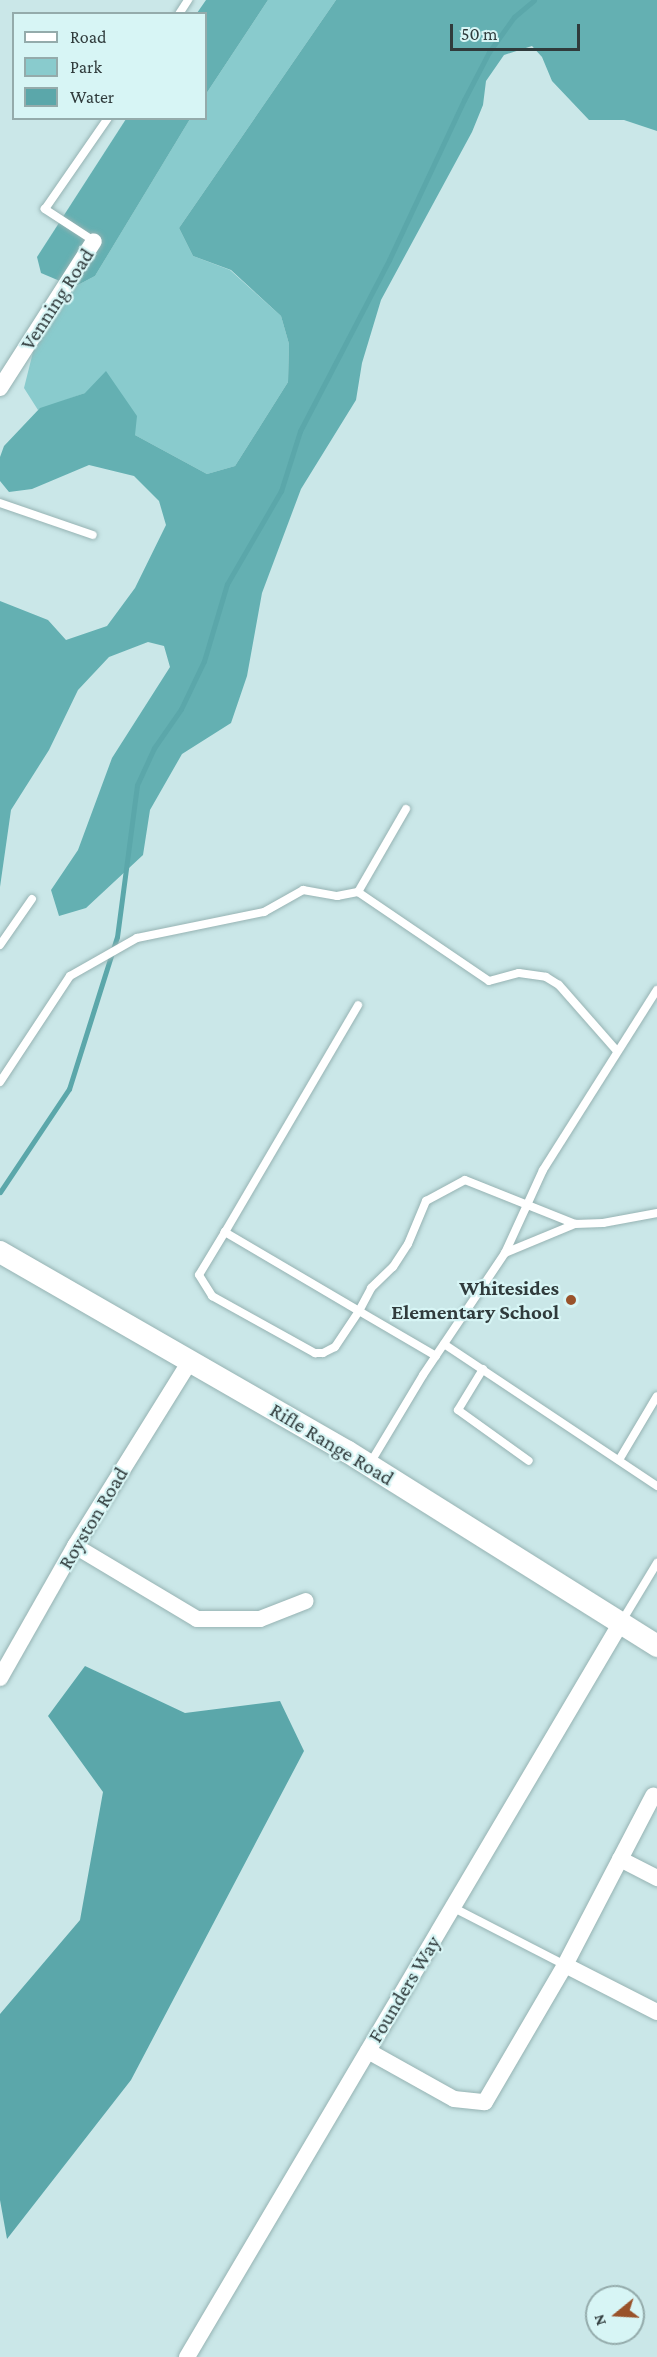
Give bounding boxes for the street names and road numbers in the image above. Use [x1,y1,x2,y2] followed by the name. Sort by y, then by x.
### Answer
[15,243,99,355] street label: Venning Road
[266,1397,398,1491] street label: Rifle Range Road
[53,1462,133,1574] street label: Royston Road
[362,1931,446,2047] street label: Founders Way

